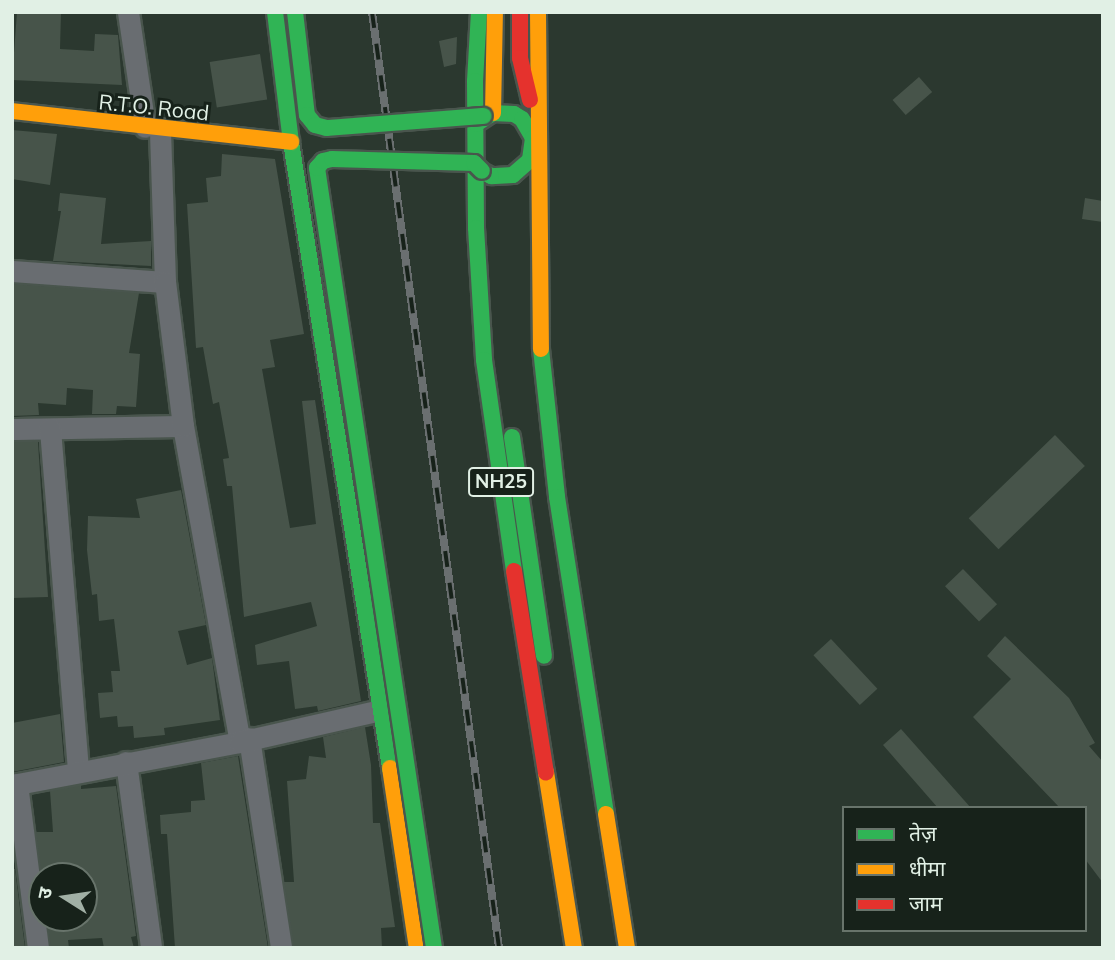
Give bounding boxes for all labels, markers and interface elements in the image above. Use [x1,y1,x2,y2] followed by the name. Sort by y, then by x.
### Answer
[98,89,210,125] street label: R.T.O. Road
[468,467,534,498] road number: NH25
[842,806,1087,932] legend
[909,820,937,846] text: तेज़
[909,855,945,881] text: धीमा
[28,862,98,932] north arrow
[32,885,57,901] text: उ
[909,890,943,916] text: जाम

